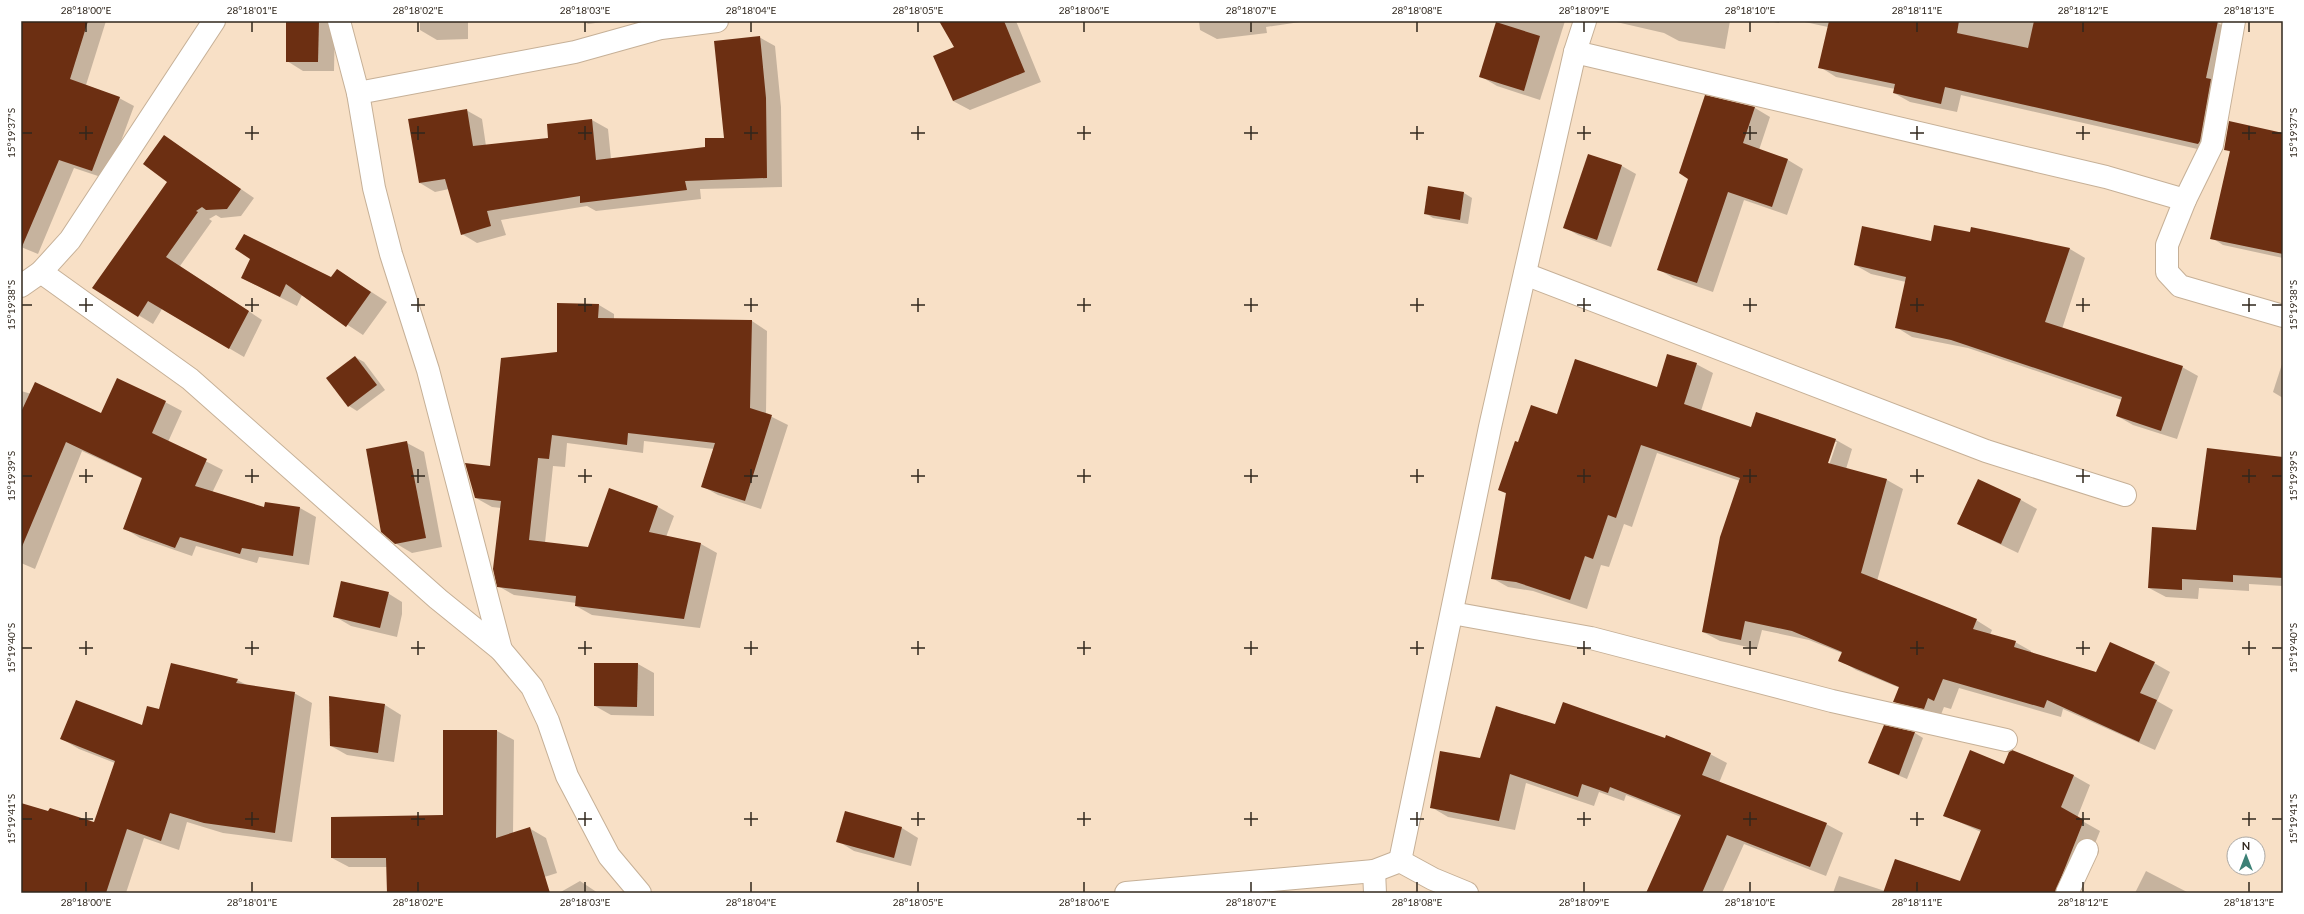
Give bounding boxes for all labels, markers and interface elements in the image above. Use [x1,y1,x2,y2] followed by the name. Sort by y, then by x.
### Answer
[61,4,111,16] text: 28°18'00"E
[227,4,277,16] text: 28°18'01"E
[393,4,443,16] text: 28°18'02"E
[560,4,610,16] text: 28°18'03"E
[726,4,776,16] text: 28°18'04"E
[893,4,943,16] text: 28°18'05"E
[1059,4,1109,16] text: 28°18'06"E
[1226,4,1276,16] text: 28°18'07"E
[1392,4,1442,16] text: 28°18'08"E
[1559,4,1609,16] text: 28°18'09"E
[1725,4,1775,16] text: 28°18'10"E
[1892,4,1942,16] text: 28°18'11"E
[2058,4,2108,16] text: 28°18'12"E
[2224,4,2274,16] text: 28°18'13"E
[5,108,17,158] text: 15°19'37"S
[2287,108,2299,158] text: 15°19'37"S
[5,280,17,330] text: 15°19'38"S
[2287,280,2299,330] text: 15°19'38"S
[5,451,17,501] text: 15°19'39"S
[2287,451,2299,501] text: 15°19'39"S
[5,623,17,673] text: 15°19'40"S
[2287,623,2299,673] text: 15°19'40"S
[5,794,17,844] text: 15°19'41"S
[2287,794,2299,844] text: 15°19'41"S
[2226,836,2266,876] north arrow
[2242,839,2250,852] text: N
[61,896,111,908] text: 28°18'00"E
[227,896,277,908] text: 28°18'01"E
[393,896,443,908] text: 28°18'02"E
[560,896,610,908] text: 28°18'03"E
[726,896,776,908] text: 28°18'04"E
[893,896,943,908] text: 28°18'05"E
[1059,896,1109,908] text: 28°18'06"E
[1226,896,1276,908] text: 28°18'07"E
[1392,896,1442,908] text: 28°18'08"E
[1559,896,1609,908] text: 28°18'09"E
[1725,896,1775,908] text: 28°18'10"E
[1892,896,1942,908] text: 28°18'11"E
[2058,896,2108,908] text: 28°18'12"E
[2224,896,2274,908] text: 28°18'13"E

